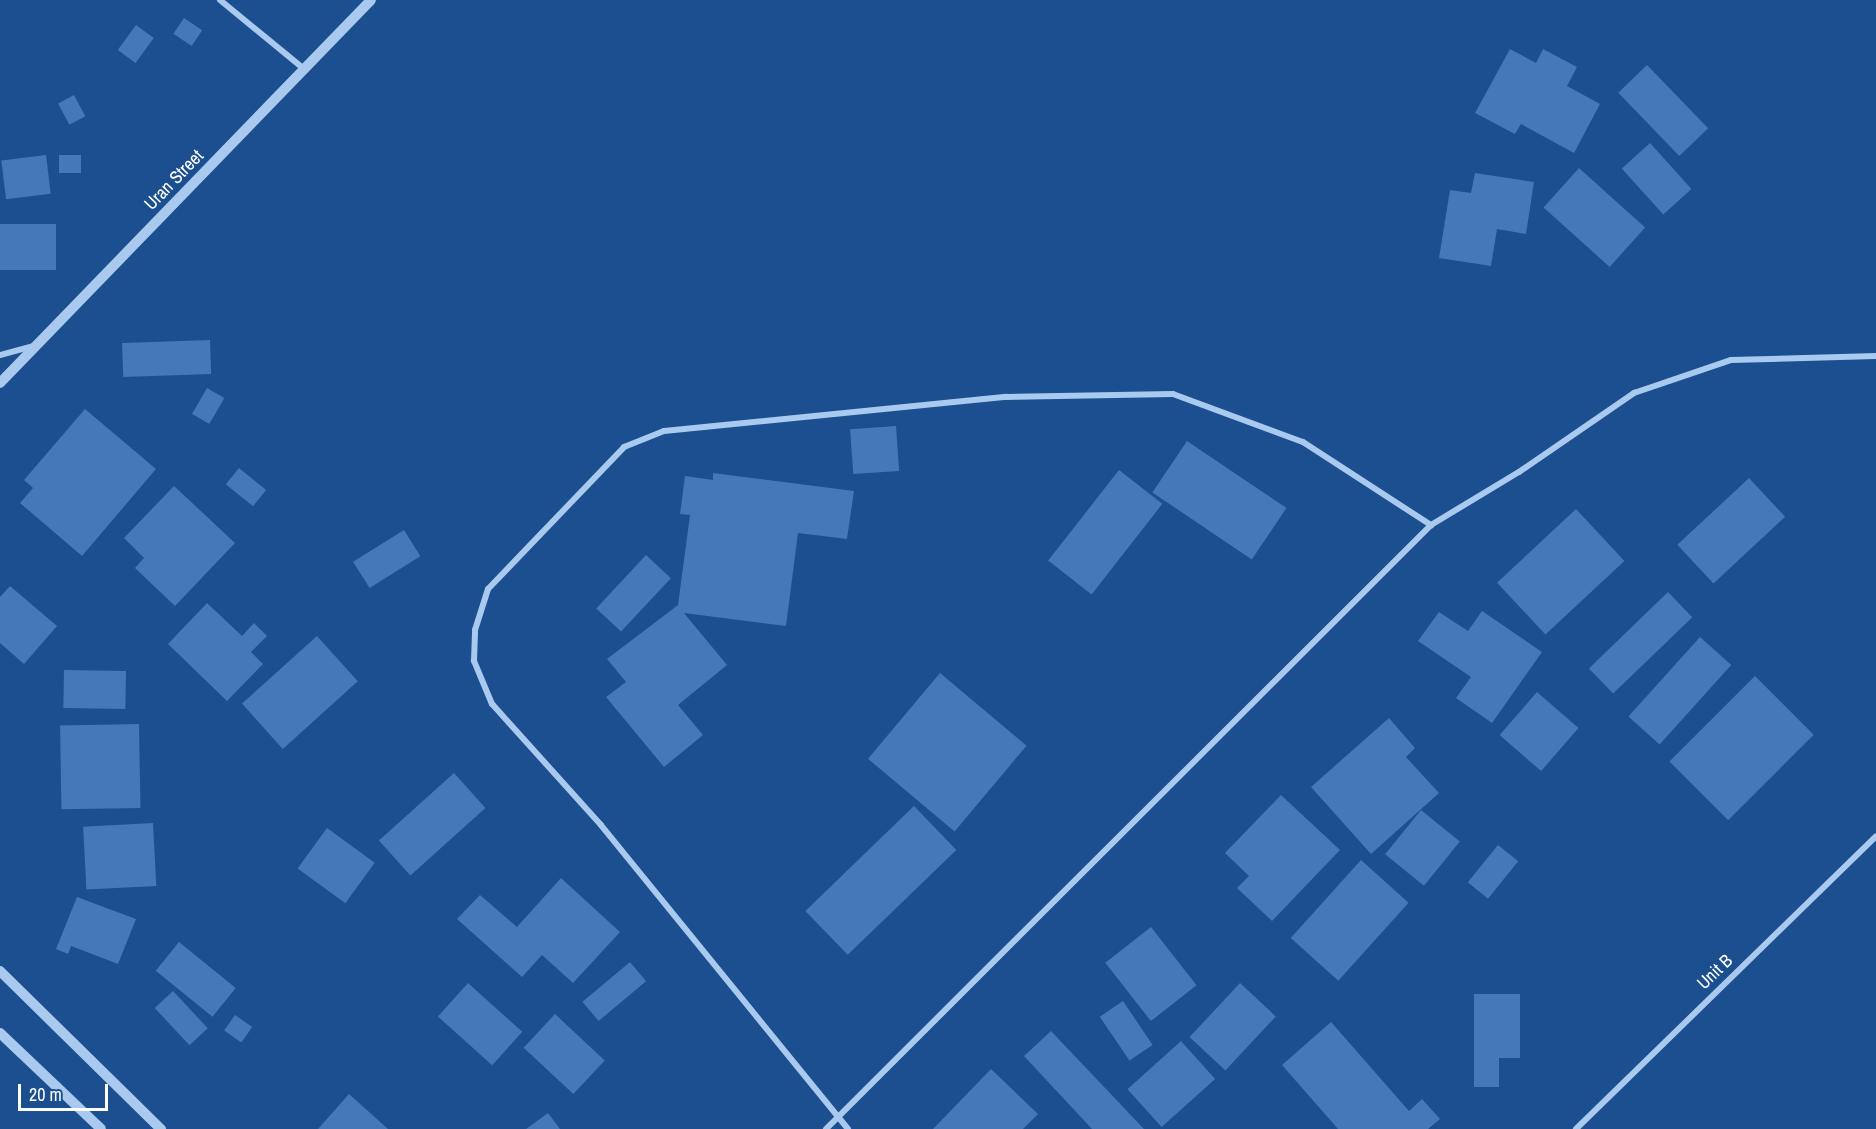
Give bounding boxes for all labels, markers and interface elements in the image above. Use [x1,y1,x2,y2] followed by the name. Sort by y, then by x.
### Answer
[140,145,208,215] street label: Uran Street
[1693,950,1737,994] street label: Unit B
[21,1072,111,1110] scale bar
[29,1082,62,1107] text: 20 m

